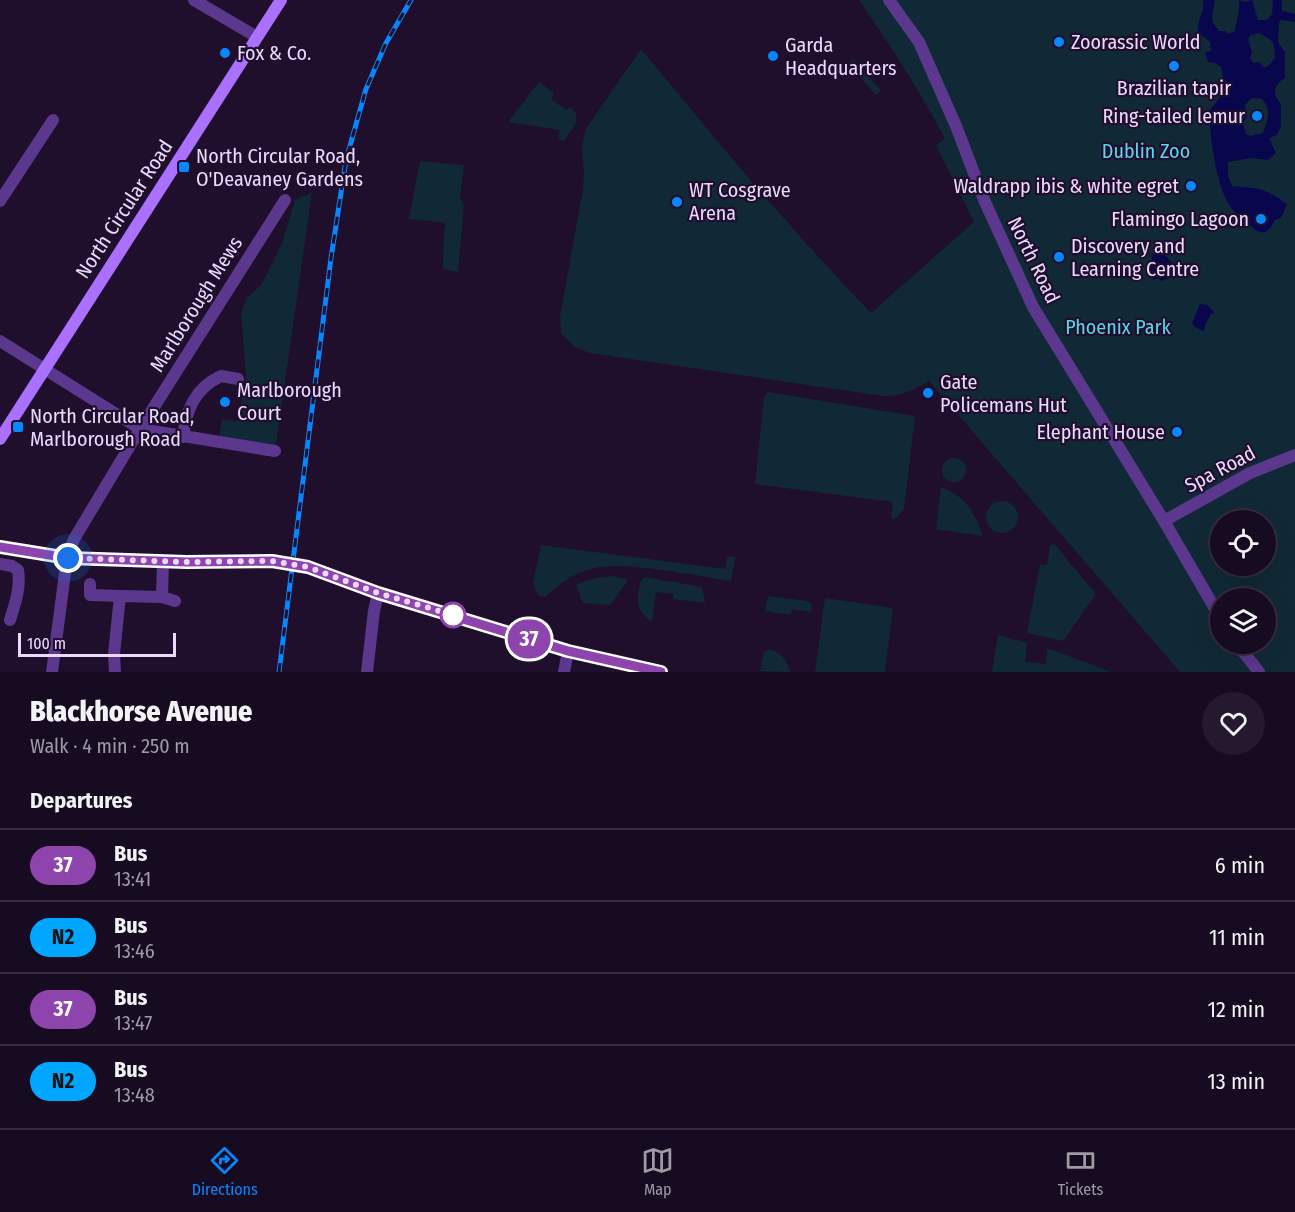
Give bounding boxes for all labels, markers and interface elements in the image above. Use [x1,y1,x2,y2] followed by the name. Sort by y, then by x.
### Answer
[1071,30,1200,54] place label: Zoorassic World
[785,33,897,80] place label: Garda Headquarters
[1052,35,1066,49] marker: Zoorassic World
[237,41,311,65] place label: Fox & Co.
[218,46,232,60] marker: Fox & Co.
[766,49,780,63] marker: Garda Headquarters
[1167,59,1181,73] marker: Brazilian tapir
[1117,76,1231,100] place label: Brazilian tapir
[1102,104,1245,128] place label: Ring-tailed lemur
[1250,109,1264,123] marker: Ring-tailed lemur
[70,135,178,283] street label: North Circular Road
[1102,139,1190,163] park label: Dublin Zoo
[196,144,363,191] place label: North Circular Road, O'Deavaney Gardens
[177,160,191,174] marker: North Circular Road, O'Deavaney Gardens
[953,174,1179,198] place label: Waldrapp ibis & white egret
[689,178,791,225] place label: WT Cosgrave Arena
[1184,179,1198,193] marker: Waldrapp ibis & white egret
[670,195,684,209] marker: WT Cosgrave Arena
[1111,207,1249,231] place label: Flamingo Lagoon
[1254,212,1268,226] marker: Flamingo Lagoon
[1003,213,1065,307] street label: North Road
[145,232,247,376] street label: Marlborough Mews
[1071,234,1199,281] place label: Discovery and Learning Centre
[1052,250,1066,264] marker: Discovery and Learning Centre
[1065,315,1171,339] park label: Phoenix Park
[940,370,1067,417] place label: Gate Policemans Hut
[237,378,342,425] place label: Marlborough Court
[921,386,935,400] marker: Gate Policemans Hut
[218,395,232,409] marker: Marlborough Court
[30,404,194,451] place label: North Circular Road, Marlborough Road
[11,420,25,434] marker: North Circular Road, Marlborough Road
[1036,420,1165,444] place label: Elephant House
[1170,425,1184,439] marker: Elephant House
[1181,440,1259,498] street label: Spa Road
[1210,510,1276,654] map controls
[1210,510,1276,576] button: locate
[53,543,83,573] your location
[1210,588,1276,654] button: layers
[440,602,466,628] unlabelled marker
[502,620,556,658] line badge: 37
[520,626,538,652] text: 37
[18,630,176,658] scale bar
[27,634,66,653] text: 100 m
[1202,692,1265,755] button: heart
[30,695,252,728] text: Blackhorse Avenue
[30,734,190,758] text: Walk · 4 min · 250 m
[30,787,132,814] text: Departures
[114,840,147,867] text: Bus
[54,852,72,878] text: 37
[1215,852,1265,879] text: 6 min
[114,867,151,891] text: 13:41
[114,912,147,939] text: Bus
[52,924,74,950] text: N2
[1209,924,1265,951] text: 11 min
[114,939,155,963] text: 13:46
[114,984,147,1011] text: Bus
[54,996,72,1022] text: 37
[1207,996,1265,1023] text: 12 min
[114,1011,152,1035] text: 13:47
[114,1056,147,1083] text: Bus
[52,1068,74,1094] text: N2
[1207,1068,1265,1095] text: 13 min
[114,1083,155,1107] text: 13:48
[192,1144,258,1199] tab: Directions
[641,1144,674,1199] tab: Map
[1058,1144,1103,1199] tab: Tickets

